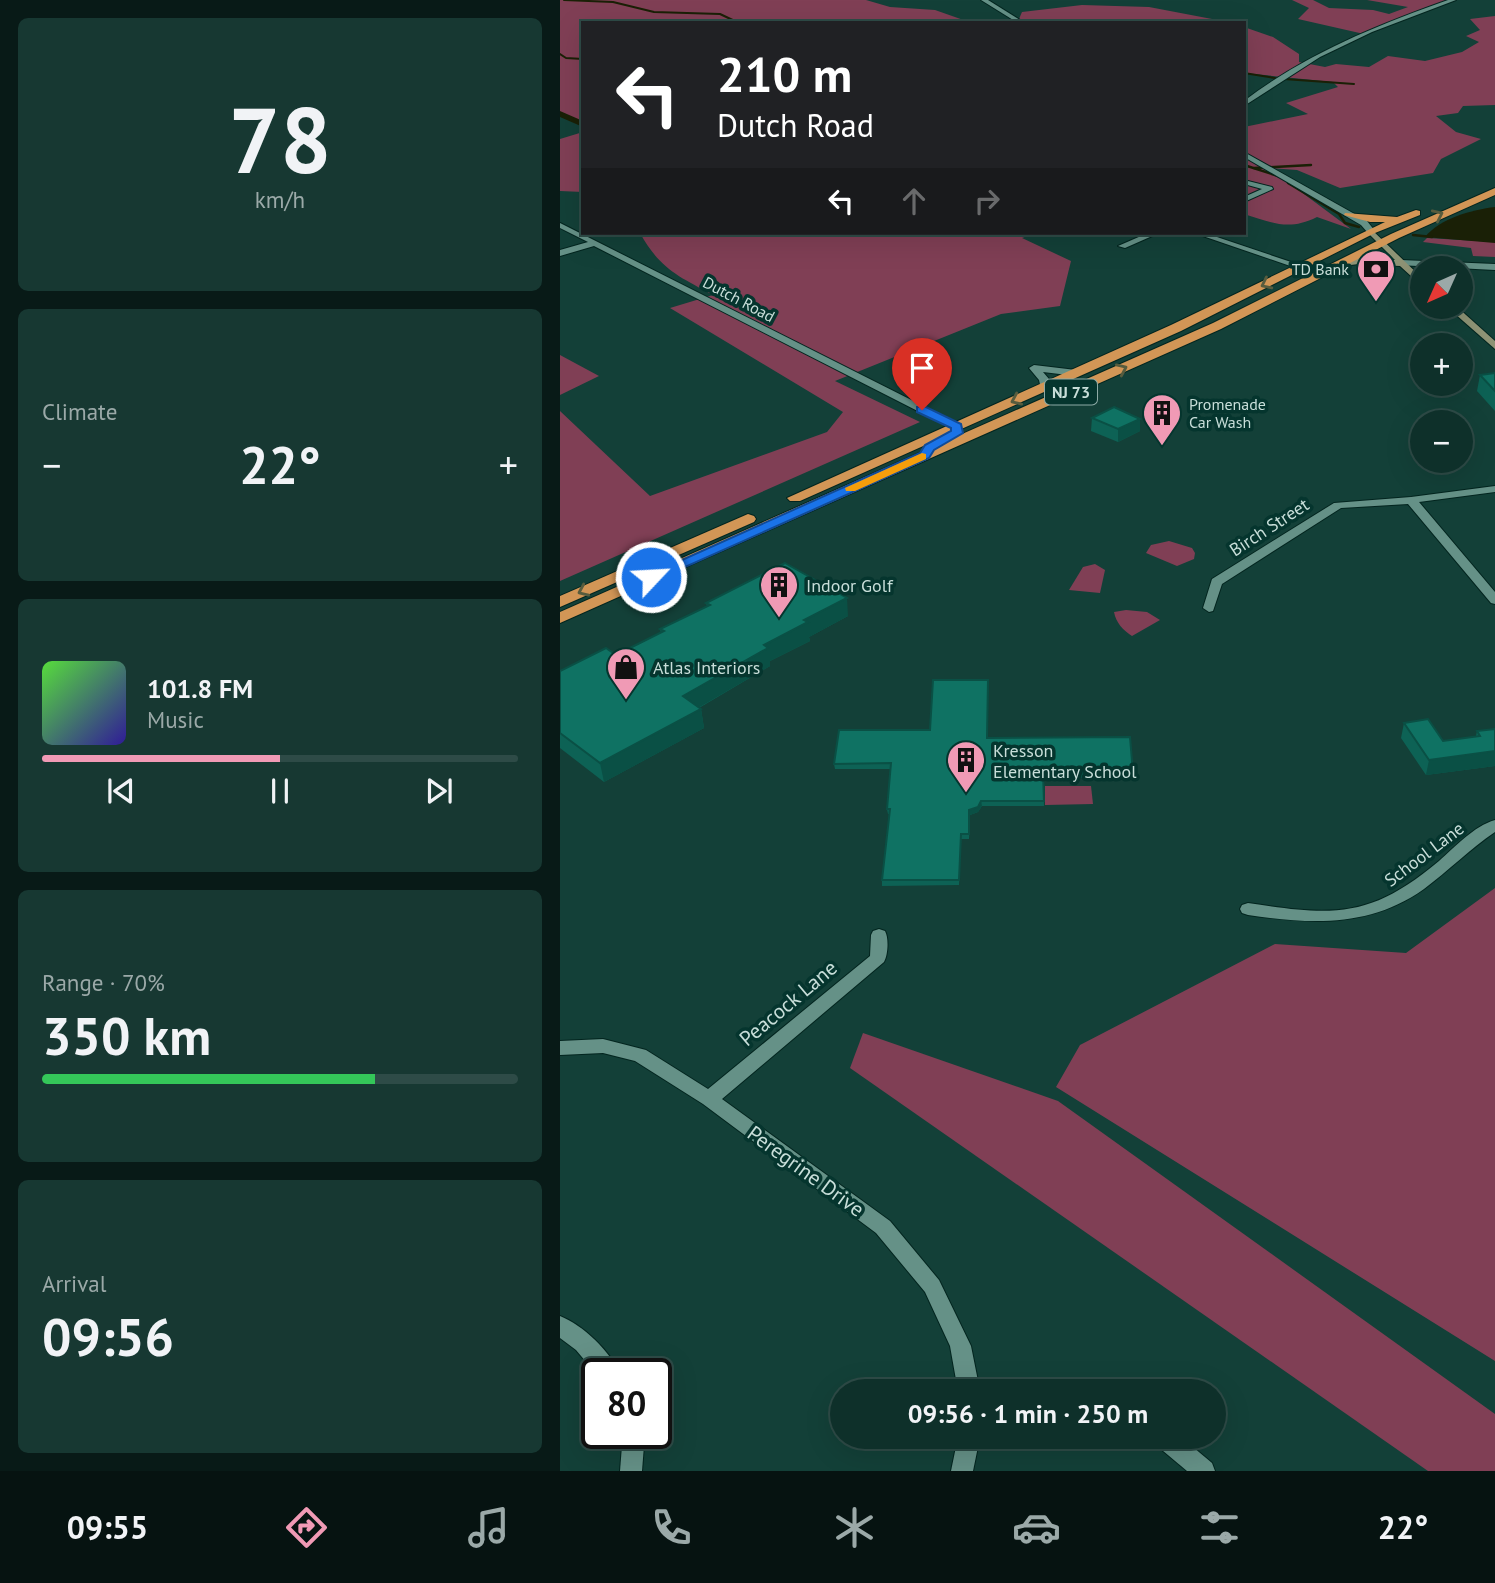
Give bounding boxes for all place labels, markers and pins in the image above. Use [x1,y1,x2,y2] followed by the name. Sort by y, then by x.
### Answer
[1355,248,1397,303] bank icon: TD Bank
[1292,259,1349,279] place label: TD Bank
[892,338,952,410] pin
[1141,392,1183,447] building icon: Promenade Car Wash
[1189,394,1266,432] place label: Promenade Car Wash
[758,564,800,619] building icon: Indoor Golf
[806,574,894,597] place label: Indoor Golf
[605,646,647,701] shop icon: Atlas Interiors
[653,656,760,679] place label: Atlas Interiors
[945,739,987,794] building icon: Kresson Elementary School
[993,739,1137,783] place label: Kresson Elementary School

